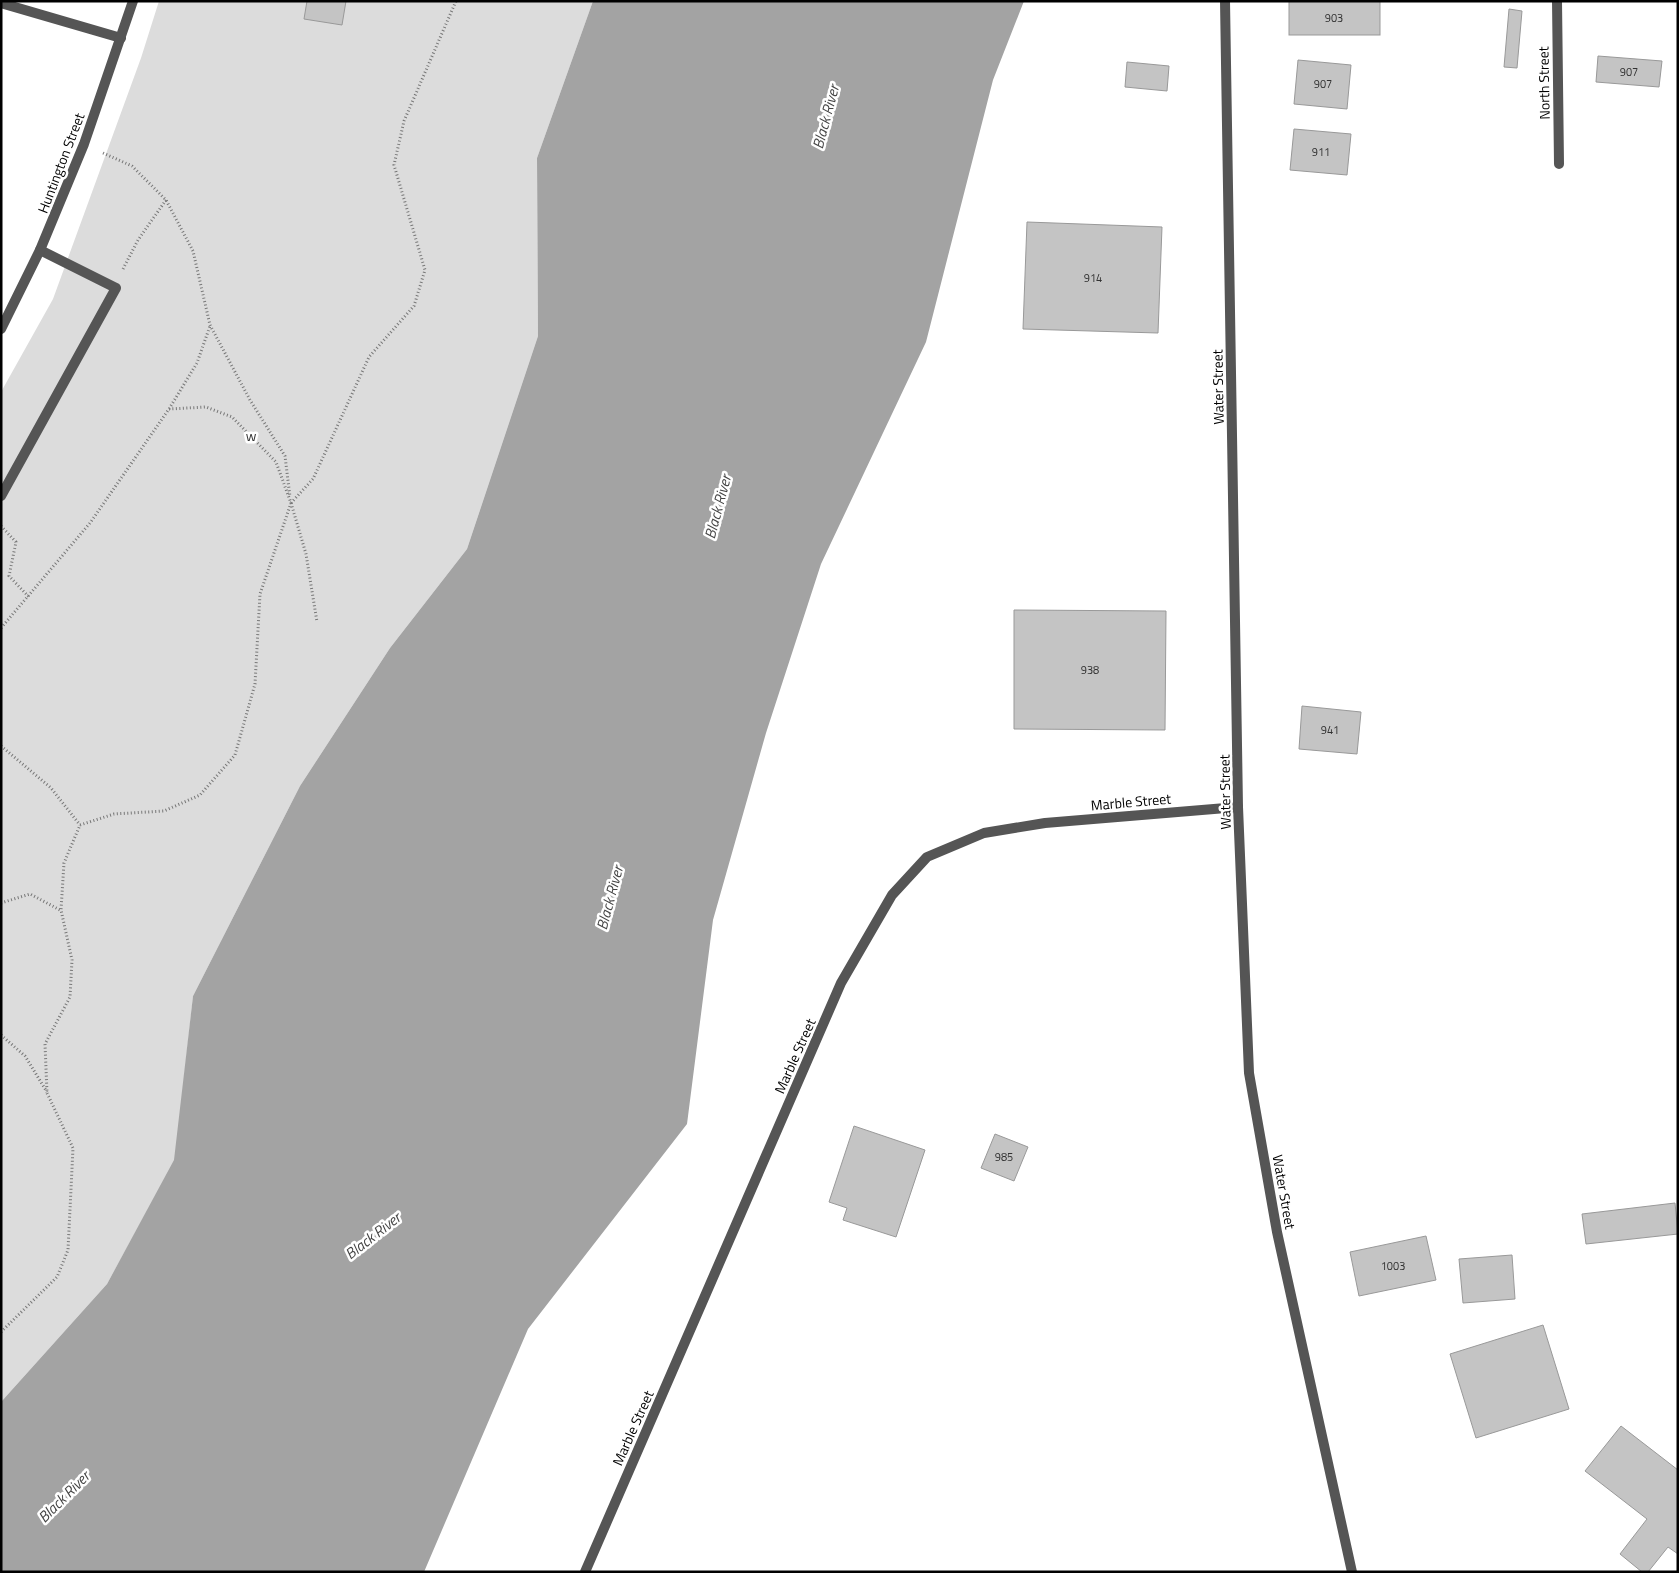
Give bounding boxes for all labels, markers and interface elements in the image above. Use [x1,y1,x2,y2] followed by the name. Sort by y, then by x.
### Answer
[1325,10,1343,26] house number: 903
[1532,46,1555,120] street label: North Street
[1620,64,1638,80] house number: 907
[1314,76,1332,92] house number: 907
[806,80,846,151] water label: Black River
[32,109,89,216] street label: Huntington Street
[1312,144,1330,160] house number: 911
[1084,270,1102,286] house number: 914
[1206,349,1229,425] street label: Water Street
[246,425,257,446] park label: w
[698,470,738,541] water label: Black River
[1081,662,1099,678] house number: 938
[1321,722,1339,738] house number: 941
[1213,754,1236,830] street label: Water Street
[1090,788,1172,815] street label: Marble Street
[590,861,630,932] water label: Black River
[769,1015,821,1097] street label: Marble Street
[995,1149,1013,1165] house number: 985
[1268,1153,1301,1231] street label: Water Street
[340,1205,407,1265] water label: Black River
[1381,1258,1405,1274] house number: 1003
[607,1387,659,1469] street label: Marble Street
[32,1464,96,1528] water label: Black River

